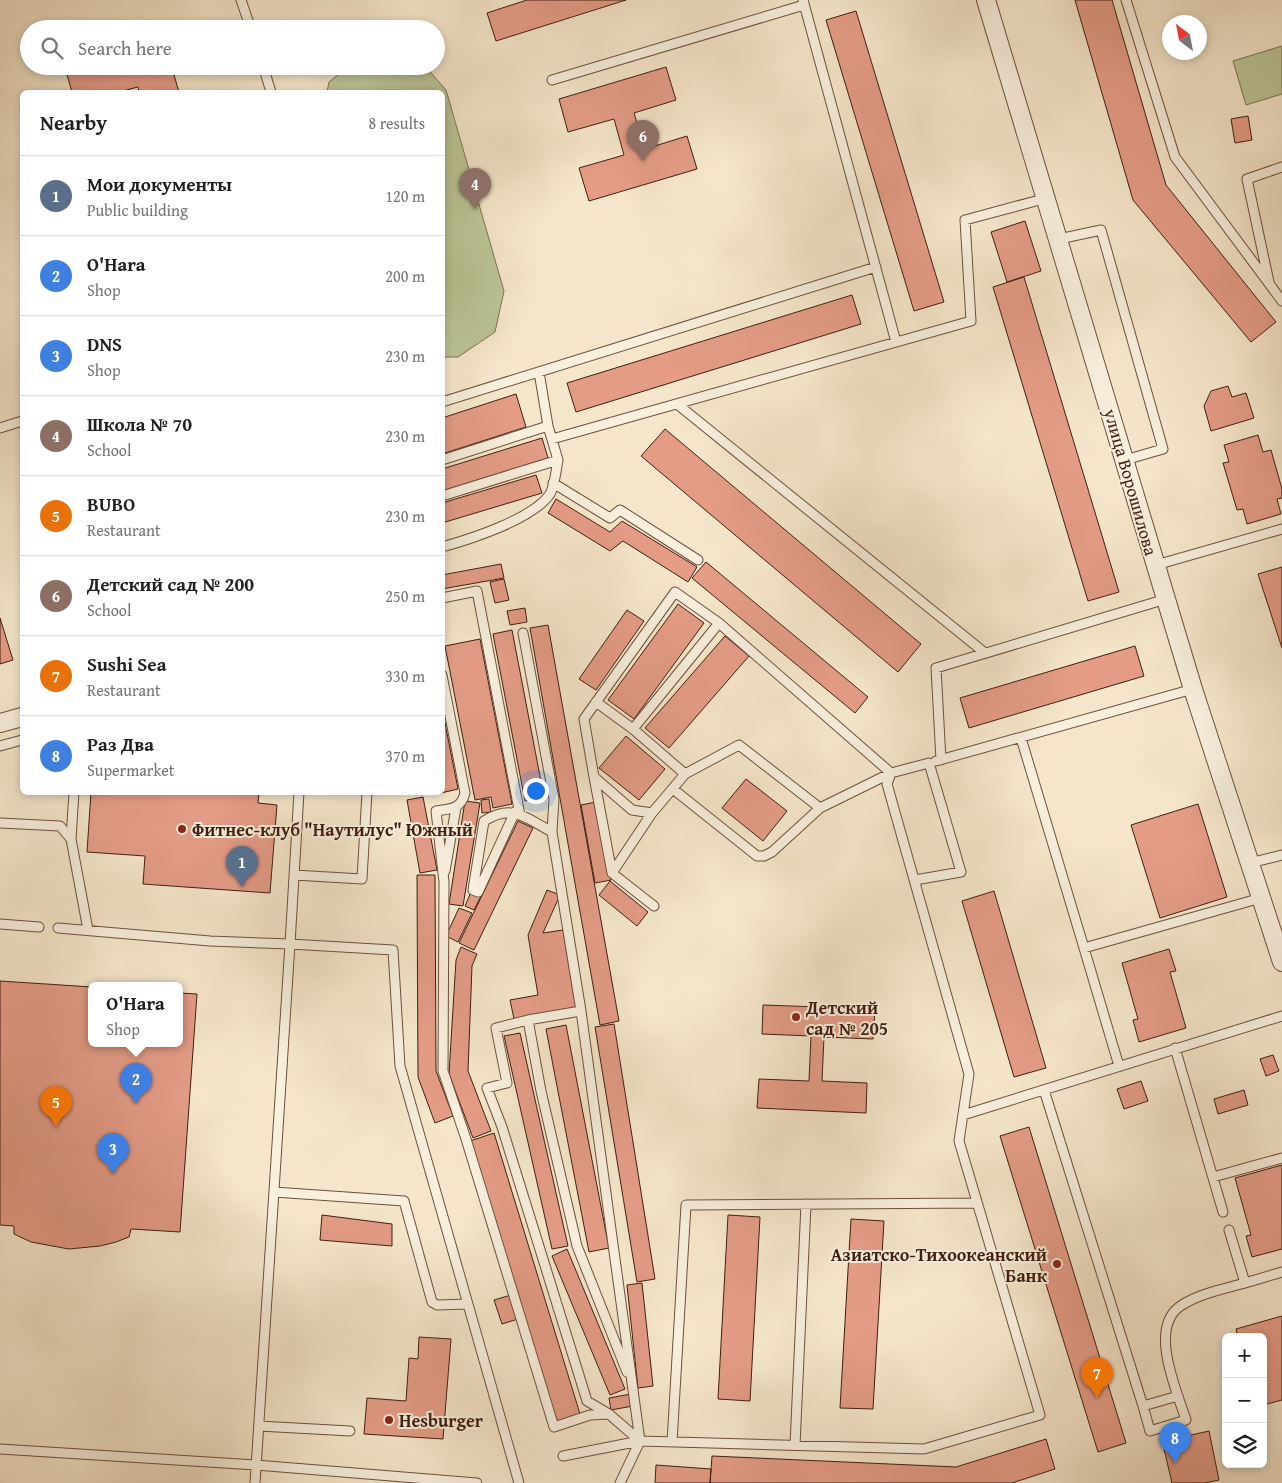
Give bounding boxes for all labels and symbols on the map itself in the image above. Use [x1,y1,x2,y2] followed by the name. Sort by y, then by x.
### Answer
[1162,15,1207,60] north arrow
[627,120,659,161] pin: 6
[459,168,491,209] pin: 4
[1097,404,1165,559] street label: улица Ворошилова
[523,778,549,804] your location
[192,816,473,843] place label: Фитнес-клуб "Наутилус" Южный
[176,823,188,835] marker: Фитнес-клуб "Наутилус" Южный
[226,846,258,887] pin: 1
[805,994,888,1042] place label: Детский сад № 205
[790,1011,802,1023] marker: Детский сад № 205
[120,1063,152,1104] pin: 2
[40,1086,72,1127] pin: 5
[97,1133,129,1174] pin: 3
[831,1241,1048,1289] place label: Азиатско-Тихоокеанский Банк
[1051,1258,1063,1270] marker: Азиатско-Тихоокеанский Банк
[1081,1357,1113,1398] pin: 7
[399,1407,484,1434] place label: Hesburger
[383,1414,395,1426] marker: Hesburger
[1159,1422,1191,1463] pin: 8

